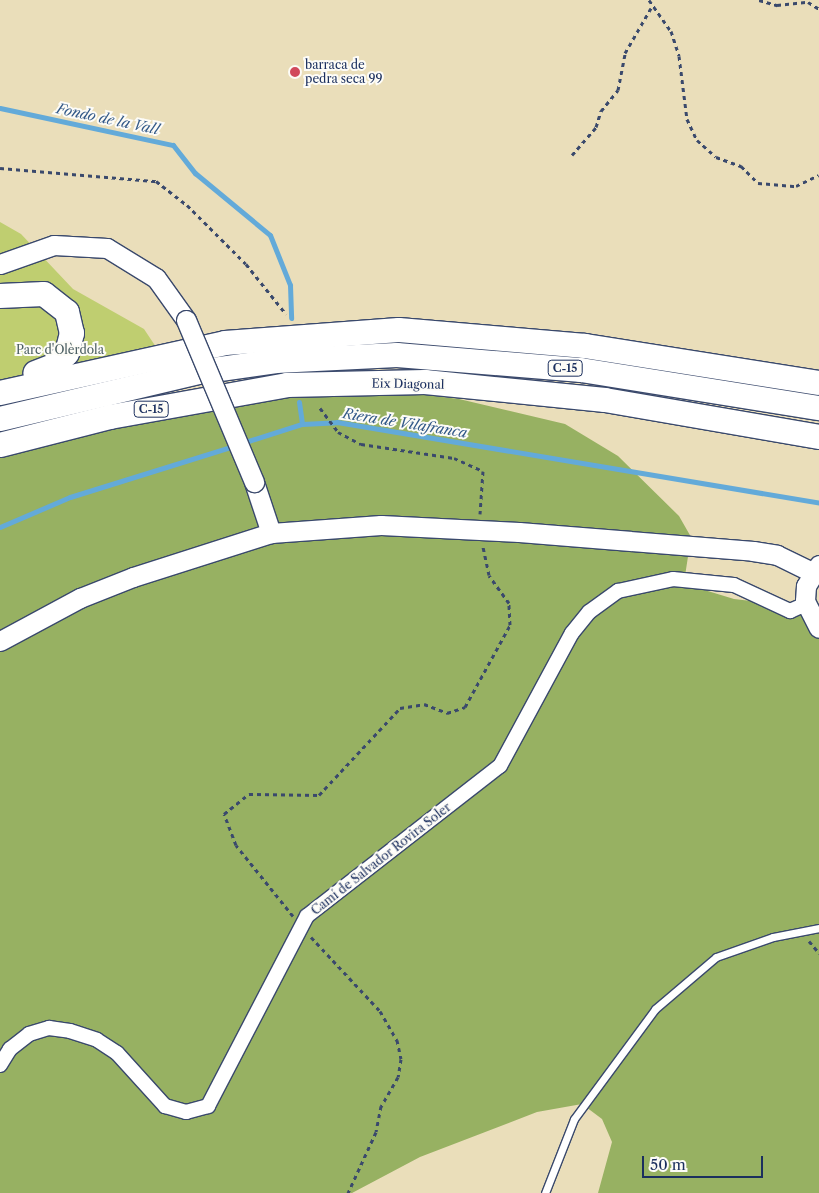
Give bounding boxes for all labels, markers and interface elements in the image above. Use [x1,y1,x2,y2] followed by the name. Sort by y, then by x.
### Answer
[305,58,383,86] place label: barraca de pedra seca 99
[289,66,301,78] marker: barraca de pedra seca 99
[55,100,161,138] water label: Fondo de la Vall
[16,343,104,357] park label: Parc d'Olèrdola
[548,359,582,376] road number: C-15
[371,376,445,392] street label: Eix Diagonal
[134,400,168,418] road number: C-15
[342,405,468,441] water label: Riera de Vilafranca
[308,800,454,918] street label: Camí de Salvador Rovira Soler
[644,1146,765,1178] scale bar
[650,1155,686,1174] text: 50 m

